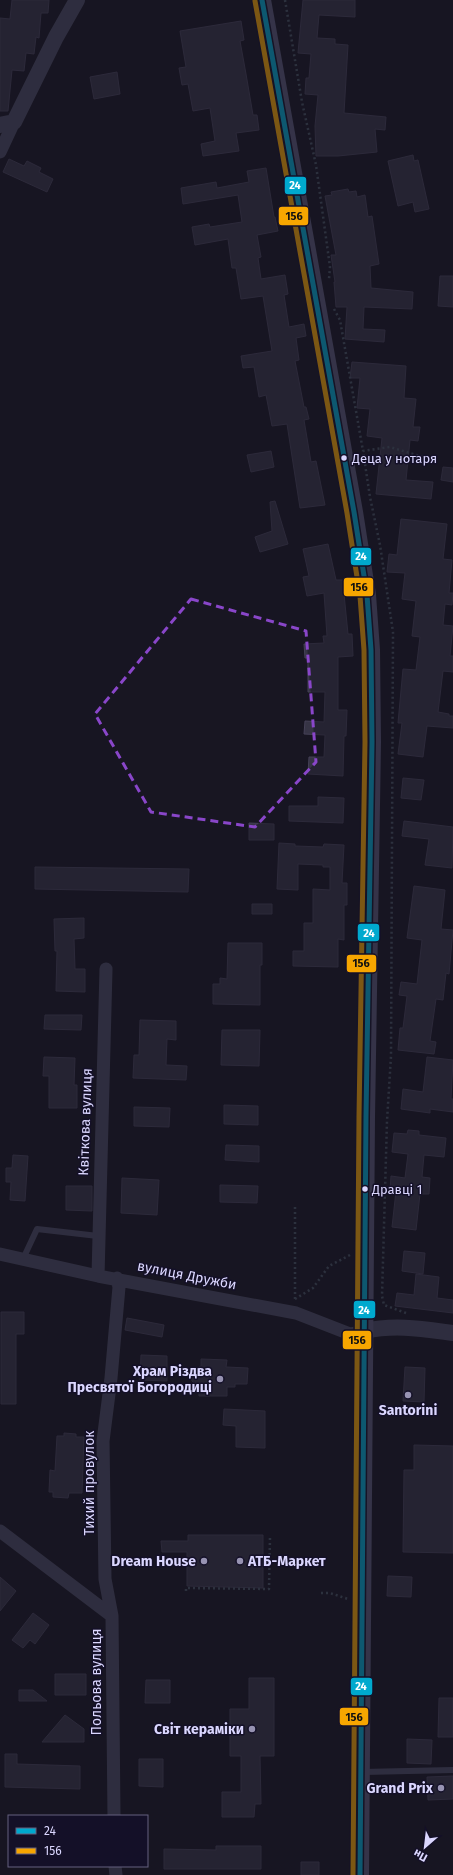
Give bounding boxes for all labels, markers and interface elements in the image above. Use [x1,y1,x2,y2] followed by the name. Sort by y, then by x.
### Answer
[284,176,307,195] line badge: 24
[289,179,301,192] text: 24
[278,206,309,226] line badge: 156
[285,210,303,223] text: 156
[351,451,437,466] place label: Деца у нотаря
[339,453,349,463] marker: Деца у нотаря
[350,547,372,566] line badge: 24
[355,550,367,563] text: 24
[343,577,374,597] line badge: 156
[350,581,368,594] text: 156
[357,923,380,942] line badge: 24
[363,927,375,940] text: 24
[346,954,377,973] line badge: 156
[352,957,370,970] text: 156
[75,1068,96,1176] street label: Квіткова вулиця
[371,1182,422,1197] place label: Дравці 1
[360,1184,370,1194] marker: Дравці 1
[136,1258,238,1293] street label: вулиця Дружби
[353,1300,376,1319] line badge: 24
[358,1304,370,1317] text: 24
[342,1330,372,1350] line badge: 156
[348,1334,366,1347] text: 156
[68,1363,212,1396] place label: Храм Різдва Пресвятої Богородиці
[215,1374,225,1384] marker: Храм Різдва Пресвятої Богородиці
[403,1390,413,1400] marker: Santorini
[379,1402,437,1419] place label: Santorini
[81,1430,98,1536] street label: Тихий провулок
[111,1553,196,1570] place label: Dream House
[247,1553,326,1570] place label: АТБ-Маркет
[199,1556,209,1566] marker: Dream House
[235,1556,245,1566] marker: АТБ-Маркет
[88,1629,105,1735] street label: Польова вулиця
[350,1677,373,1696] line badge: 24
[355,1680,367,1693] text: 24
[339,1707,369,1726] line badge: 156
[345,1711,363,1724] text: 156
[154,1721,244,1738] place label: Світ кераміки
[247,1724,257,1734] marker: Світ кераміки
[367,1780,434,1797] place label: Grand Prix
[436,1783,446,1793] marker: Grand Prix
[8,1815,148,1867] legend
[44,1824,57,1838] text: 24
[405,1827,445,1867] north arrow
[44,1844,62,1858] text: 156
[411,1846,430,1864] text: Пн

